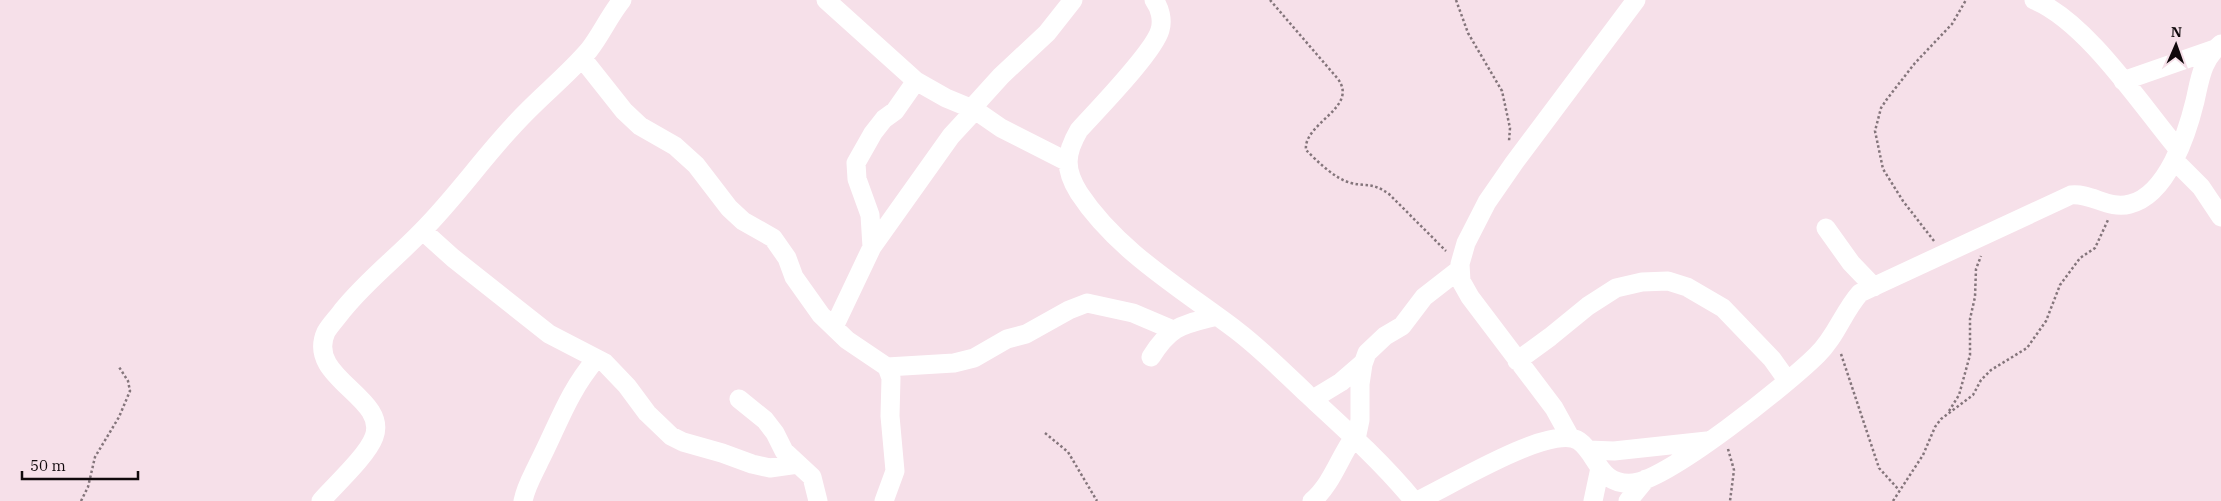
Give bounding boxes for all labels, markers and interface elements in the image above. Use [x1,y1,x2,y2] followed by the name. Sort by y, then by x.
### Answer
[2151,20,2201,70] north arrow
[2171,23,2182,41] text: N
[22,448,139,480] scale bar
[30,456,66,475] text: 50 m

